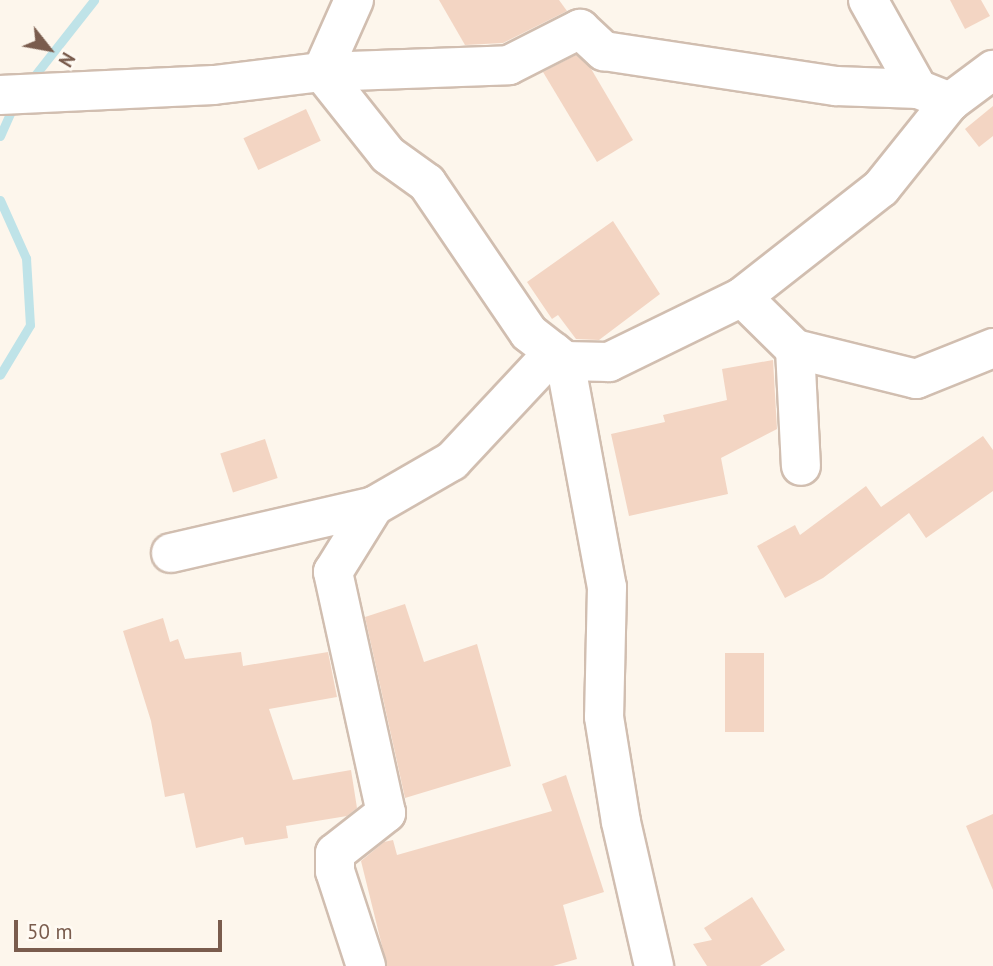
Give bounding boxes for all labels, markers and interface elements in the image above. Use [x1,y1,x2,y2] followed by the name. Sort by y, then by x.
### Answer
[14,14,84,84] north arrow
[54,48,81,71] text: N
[18,906,226,950] scale bar
[27,918,73,945] text: 50 m

